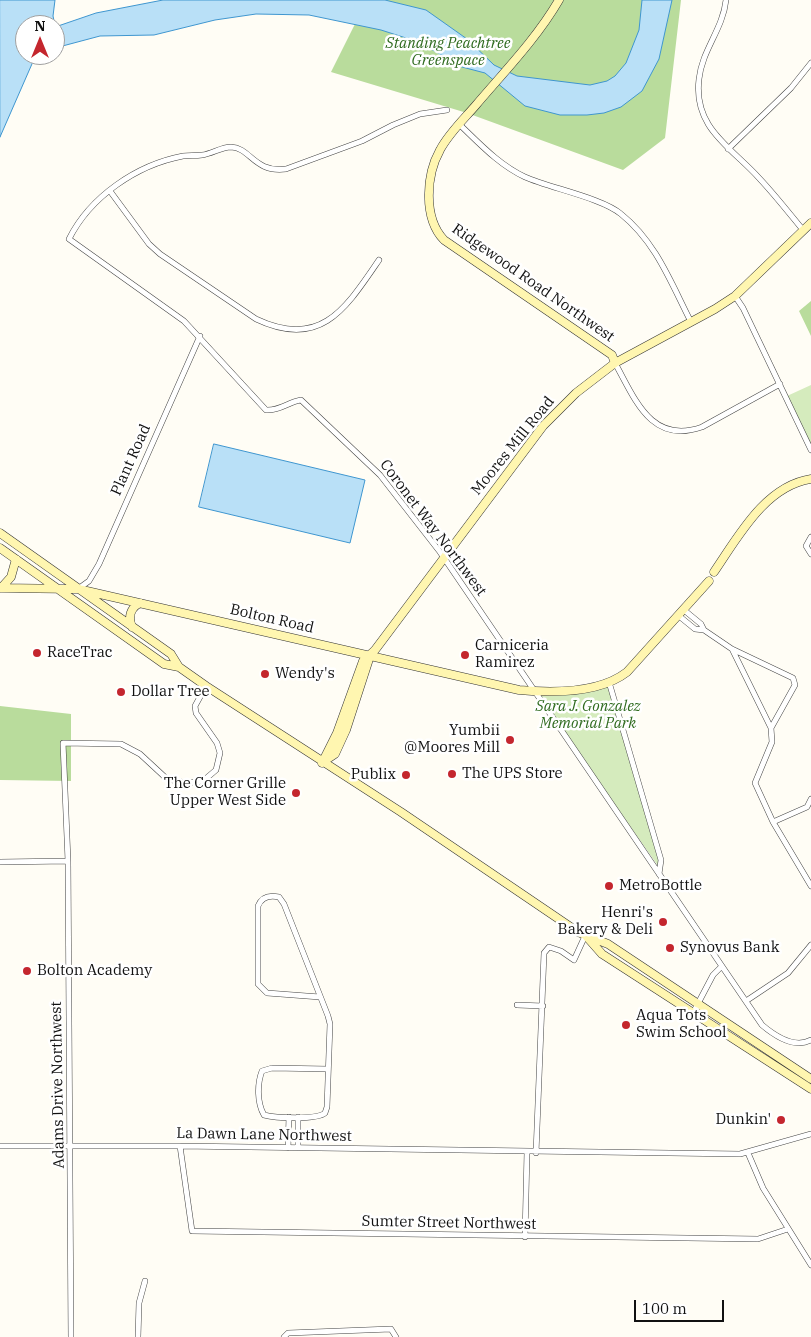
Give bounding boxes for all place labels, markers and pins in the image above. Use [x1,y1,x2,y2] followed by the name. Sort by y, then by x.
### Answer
[475,637,549,672] place label: Carniceria Ramirez
[47,644,113,662] place label: RaceTrac
[31,647,43,659] marker: RaceTrac
[459,649,471,661] marker: Carniceria Ramirez
[275,665,335,683] place label: Wendy's
[259,668,271,680] marker: Wendy's
[131,683,210,701] place label: Dollar Tree
[115,686,127,698] marker: Dollar Tree
[404,722,500,757] place label: Yumbii @Moores Mill
[504,734,516,746] marker: Yumbii @Moores Mill
[462,765,563,783] place label: The UPS Store
[351,766,396,784] place label: Publix
[446,768,458,780] marker: The UPS Store
[400,769,412,781] marker: Publix
[164,775,286,810] place label: The Corner Grille Upper West Side
[290,787,302,799] marker: The Corner Grille Upper West Side
[619,877,702,895] place label: MetroBottle
[603,880,615,892] marker: MetroBottle
[558,904,653,939] place label: Henri's Bakery & Deli
[657,916,669,928] marker: Henri's Bakery & Deli
[680,939,779,957] place label: Synovus Bank
[664,942,676,954] marker: Synovus Bank
[37,962,152,980] place label: Bolton Academy
[21,965,33,977] marker: Bolton Academy
[636,1007,726,1042] place label: Aqua Tots Swim School
[620,1019,632,1031] marker: Aqua Tots Swim School
[715,1111,771,1129] place label: Dunkin'
[775,1114,787,1126] marker: Dunkin'

